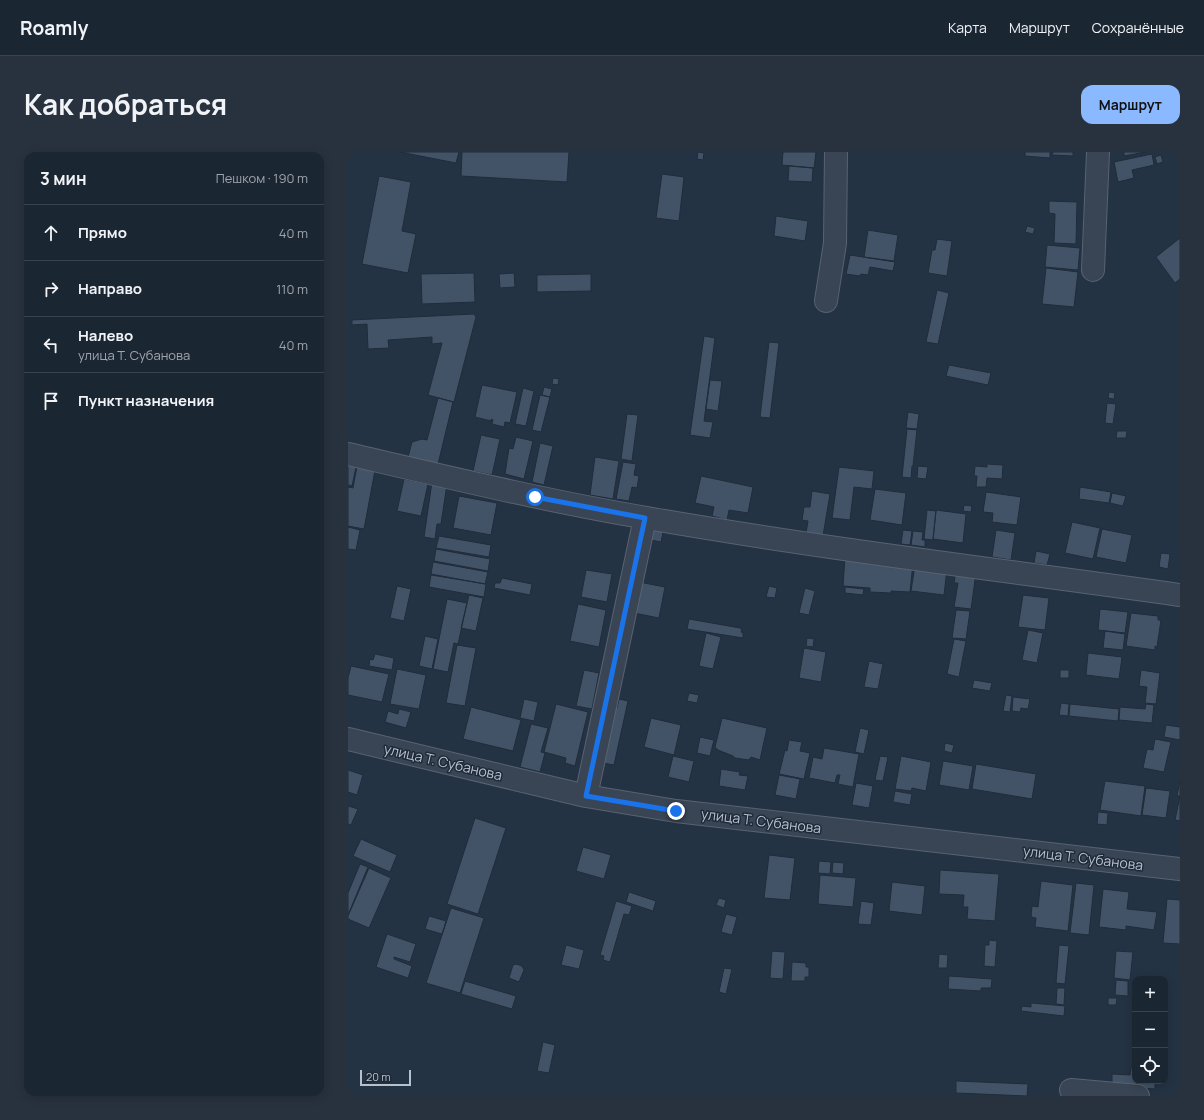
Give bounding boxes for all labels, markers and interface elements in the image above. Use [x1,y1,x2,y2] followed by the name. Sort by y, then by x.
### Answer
[20,15,88,41] text: Roamly
[948,18,987,37] text: Карта
[1009,18,1070,37] text: Маршрут
[1092,18,1184,37] text: Сохранённые
[24,85,227,123] text: Как добраться
[1081,85,1180,124] button: Маршрут
[40,167,87,190] text: 3 мин
[216,169,308,187] text: Пешком · 190 m
[40,222,62,244] icon: ahead
[78,222,127,243] text: Прямо
[279,224,308,242] text: 40 m
[40,278,62,300] icon: right
[78,278,142,299] text: Направо
[276,280,308,298] text: 110 m
[78,325,133,346] text: Налево
[40,334,62,356] icon: left
[279,336,308,354] text: 40 m
[78,346,190,364] text: улица Т. Субанова
[40,390,62,412] icon: arrive
[78,390,214,411] text: Пункт назначения
[526,488,544,506] route start
[382,739,504,784] street label: улица Т. Субанова
[667,802,685,820] route end
[700,804,822,837] street label: улица Т. Субанова
[1022,841,1144,874] street label: улица Т. Субанова
[1132,976,1168,1084] map controls
[1132,976,1168,1012] button: +
[1132,1012,1168,1048] button: −
[1132,1048,1168,1084] button: locate
[360,1068,411,1087] scale bar
[366,1069,391,1084] text: 20 m

